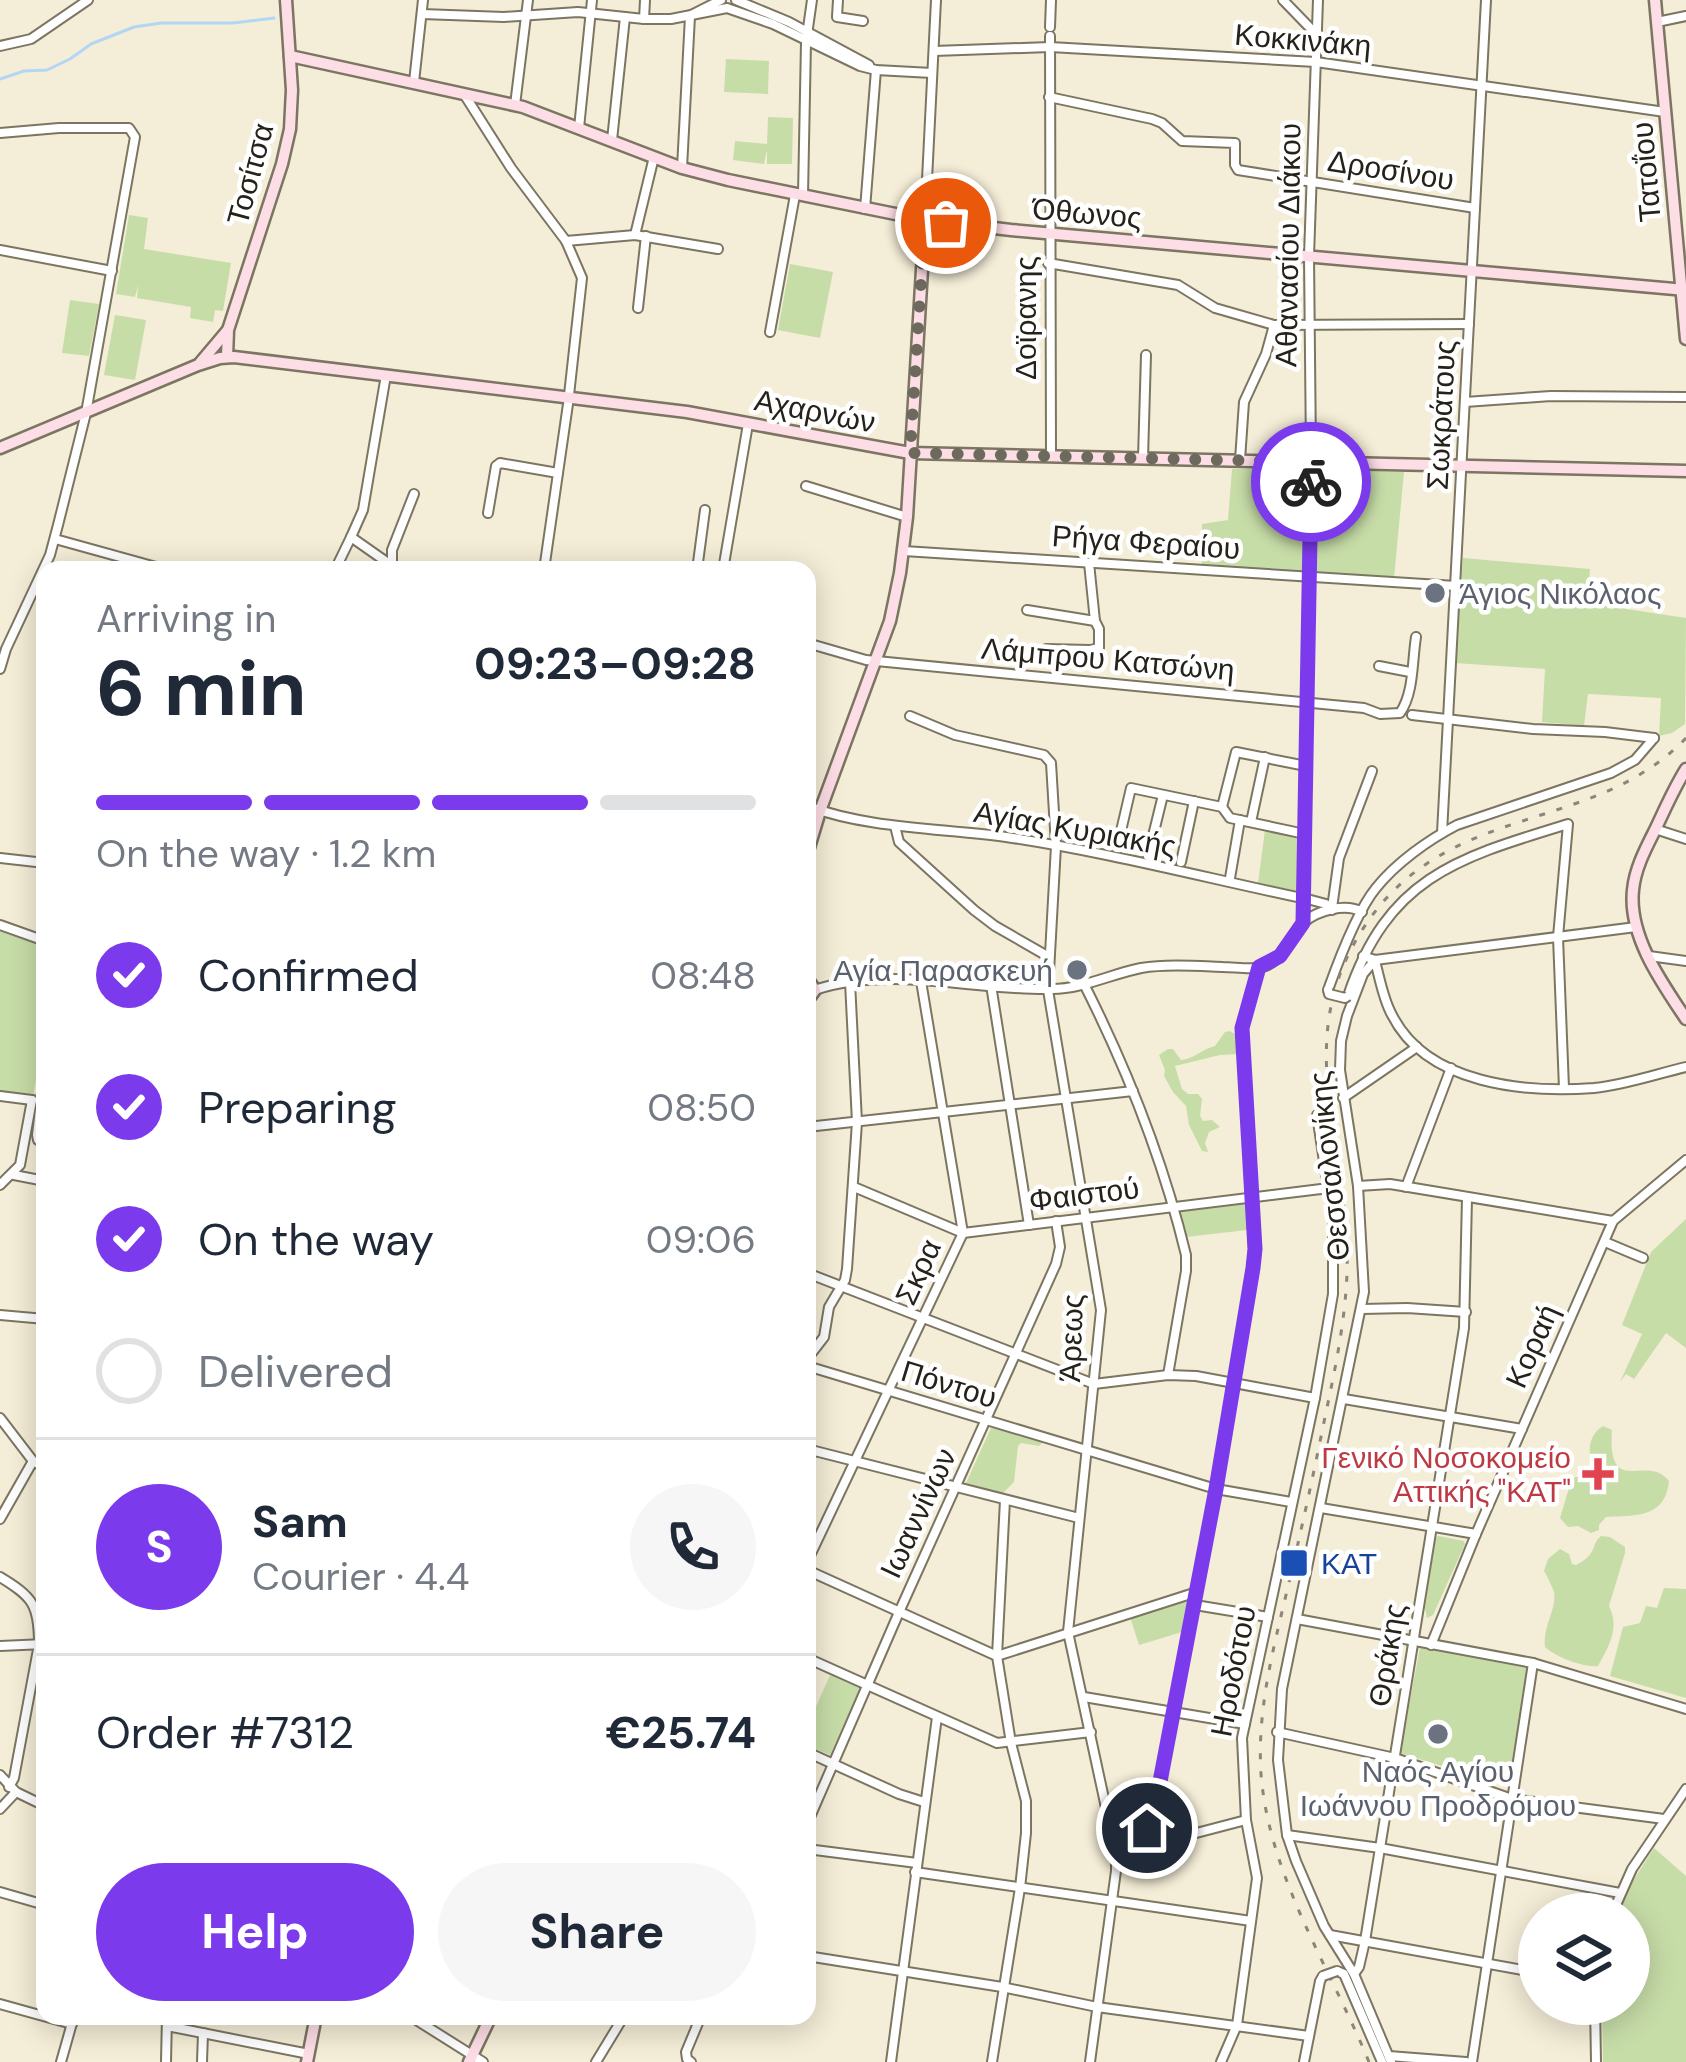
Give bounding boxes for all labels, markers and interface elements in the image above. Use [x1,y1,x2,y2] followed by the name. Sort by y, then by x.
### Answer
[1233,15,1373,65] street label: Κοκκινάκη
[218,119,282,229] street label: Τοσίτσα
[1622,120,1670,224] street label: Τατοΐου
[1266,122,1310,368] street label: Αθανασίου Διάκου
[1325,141,1457,199] street label: Δροσίνου
[895,172,997,274] pin
[1029,189,1143,237] street label: Όθωνος
[913,190,979,256] icon: bag
[1006,256,1045,380] street label: Δοϊρανης
[1418,339,1464,491] street label: Σωκράτους
[751,380,879,442] street label: Αχαρνών
[1251,422,1371,542] courier
[1278,449,1344,515] icon: bike
[1051,516,1241,568] street label: Ρήγα Φεραίου
[1459,574,1661,613] place label: Άγιος Νικόλαος
[1422,580,1448,606] marker: Άγιος Νικόλαος
[96,593,276,644] text: Arriving in
[980,628,1236,690] street label: Λάμπρου Κατσώνη
[474,634,756,693] text: 09:23–09:28
[96,638,307,739] text: 6 min
[971,792,1179,866] street label: Αγίας Κυριακής
[96,828,436,879] text: On the way · 1.2 km
[96,942,162,1008] icon: check
[198,946,419,1005] text: Confirmed
[650,950,756,1001] text: 08:48
[833,951,1053,990] place label: Αγία Παρασκευή
[1064,957,1090,983] marker: Αγία Παρασκευή
[1300,1069,1358,1263] street label: Θεσσαλονίκης
[96,1074,162,1140] icon: check
[198,1078,397,1137] text: Preparing
[647,1082,756,1133] text: 08:50
[1027,1168,1141,1220] street label: Φαιστού
[96,1206,162,1272] icon: check
[198,1210,434,1269] text: On the way
[646,1214,756,1265] text: 09:06
[886,1233,950,1311] street label: Σκρα
[1050,1293,1092,1383] street label: Άρεως
[1496,1298,1568,1394] street label: Κοραή
[198,1342,393,1401] text: Delivered
[896,1351,1002,1417] street label: Πόντου
[1321,1438,1571,1511] place label: Γενικό Νοσοκομείο Αττικής "ΚΑΤ"
[871,1442,965,1584] street label: Ιωαννίνων
[1582,1458,1614,1490] marker: Γενικό Νοσοκομείο Αττικής "ΚΑΤ"
[630,1484,756,1610] button: phone
[252,1492,348,1551] text: Sam
[145,1517,173,1576] text: S
[1321,1544,1377,1583] place label: ΚΑΤ
[1278,1547,1310,1579] marker: ΚΑΤ
[252,1551,469,1602] text: Courier · 4.4
[1360,1601,1414,1709] street label: Θράκης
[1201,1602,1265,1740] street label: Ηροδότου
[96,1703,354,1762] text: Order #7312
[606,1703,756,1762] text: €25.74
[1425,1721,1451,1747] marker: Ναός Αγίου Ιωάννου Προδρόμου
[1300,1752,1576,1825] place label: Ναός Αγίου Ιωάννου Προδρόμου
[1096,1777,1198,1879] pin
[1114,1795,1180,1861] icon: home
[96,1863,414,2001] button: Help
[438,1863,756,2001] button: Share
[1518,1893,1650,2025] map controls
[1518,1893,1650,2025] button: layers

